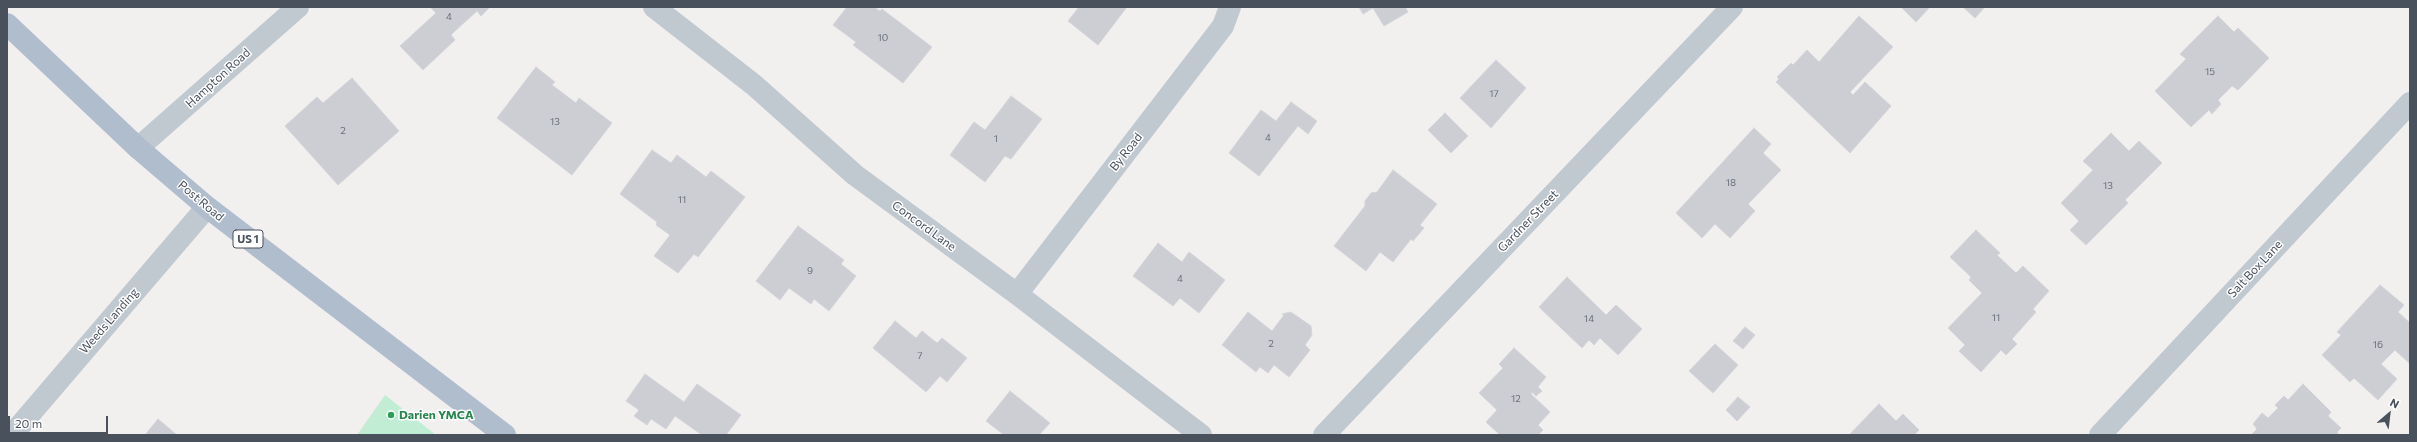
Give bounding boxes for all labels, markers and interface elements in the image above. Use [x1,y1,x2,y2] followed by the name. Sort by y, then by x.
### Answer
[446,11,452,23] house number: 4
[878,32,888,44] house number: 10
[183,45,253,111] street label: Hampton Road
[2205,66,2215,78] house number: 15
[1489,88,1499,100] house number: 17
[550,116,560,128] house number: 13
[340,125,346,137] house number: 2
[1107,130,1145,174] street label: By Road
[1265,132,1271,144] house number: 4
[994,133,998,145] house number: 1
[1726,177,1736,189] house number: 18
[175,178,227,224] street label: Post Road
[2103,180,2113,192] house number: 13
[1495,187,1561,255] street label: Gardner Street
[678,194,686,206] house number: 11
[889,198,959,254] street label: Concord Lane
[233,230,263,248] road number: US 1
[2225,237,2285,301] street label: Salt Box Lane
[807,265,813,277] house number: 9
[1177,273,1183,285] house number: 4
[77,285,141,357] street label: Weeds Landing
[1992,312,2000,324] house number: 11
[1584,313,1594,325] house number: 14
[1268,338,1274,350] house number: 2
[2373,339,2383,351] house number: 16
[917,350,923,362] house number: 7
[1511,393,1521,405] house number: 12
[2369,394,2409,434] north arrow
[2388,395,2402,411] text: N
[10,408,110,434] scale bar
[399,408,474,422] place label: Darien YMCA
[386,410,396,420] marker: Darien YMCA
[15,416,42,430] text: 20 m

